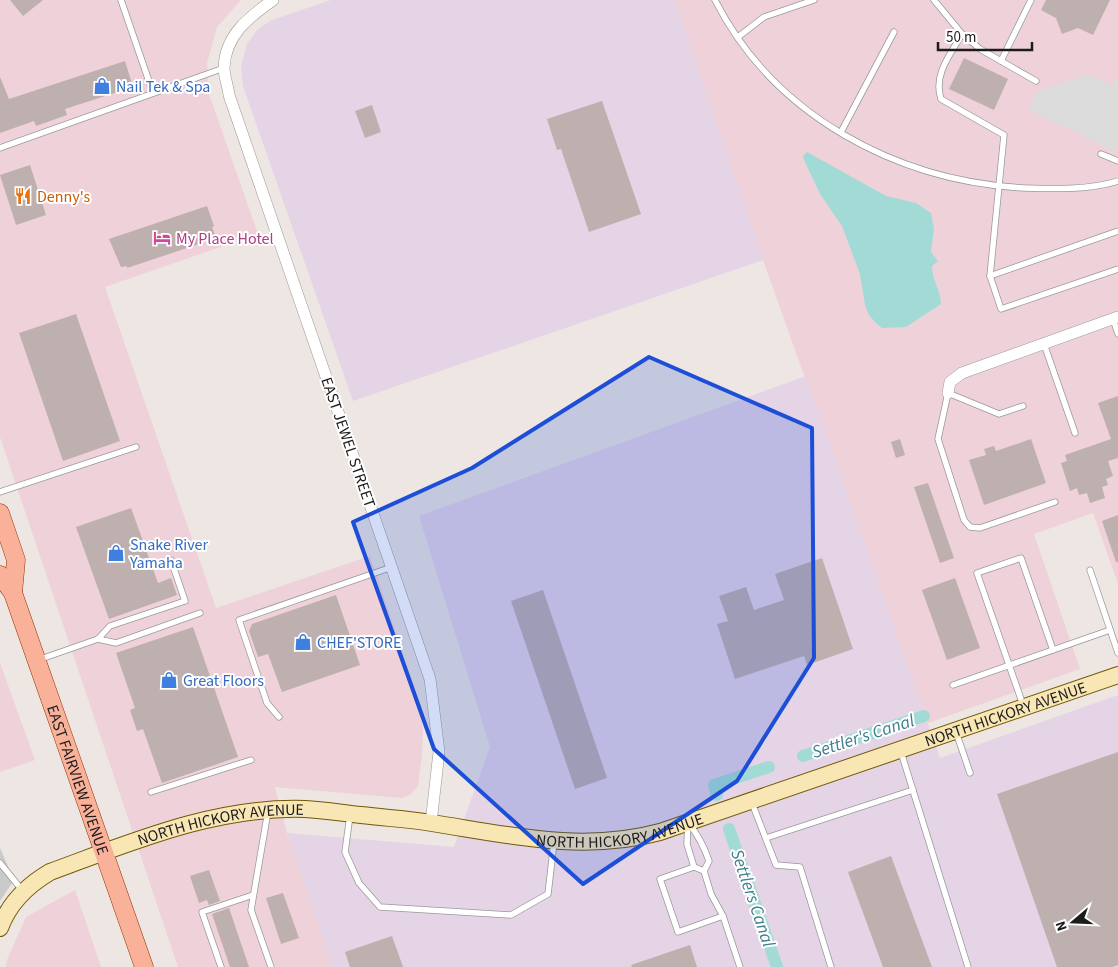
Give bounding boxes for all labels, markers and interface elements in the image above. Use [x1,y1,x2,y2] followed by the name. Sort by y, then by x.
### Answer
[938,20,1032,52] scale bar
[946,27,976,48] text: 50 m
[92,76,112,96] shop icon: Nail Tek & Spa
[116,76,210,98] place label: Nail Tek & Spa
[13,186,33,206] restaurant icon: Denny's
[37,186,90,208] place label: Denny's
[152,228,172,248] hotel icon: My Place Hotel
[176,228,274,250] place label: My Place Hotel
[315,374,381,511] street label: EAST JEWEL STREET
[129,534,209,574] place label: Snake River Yamaha
[106,543,126,563] shop icon: Snake River Yamaha
[293,632,313,652] shop icon: CHEF'STORE
[317,632,401,654] place label: CHEF'STORE
[159,670,179,690] shop icon: Great Floors
[183,670,264,692] place label: Great Floors
[922,677,1089,752] street label: NORTH HICKORY AVENUE
[41,702,114,858] street label: EAST FAIRVIEW AVENUE
[809,708,918,765] water label: Settler's Canal
[135,799,304,851] street label: NORTH HICKORY AVENUE
[535,808,706,854] street label: NORTH HICKORY AVENUE
[724,846,781,951] water label: Settlers Canal
[1048,897,1098,947] north arrow
[1051,918,1073,934] text: N

